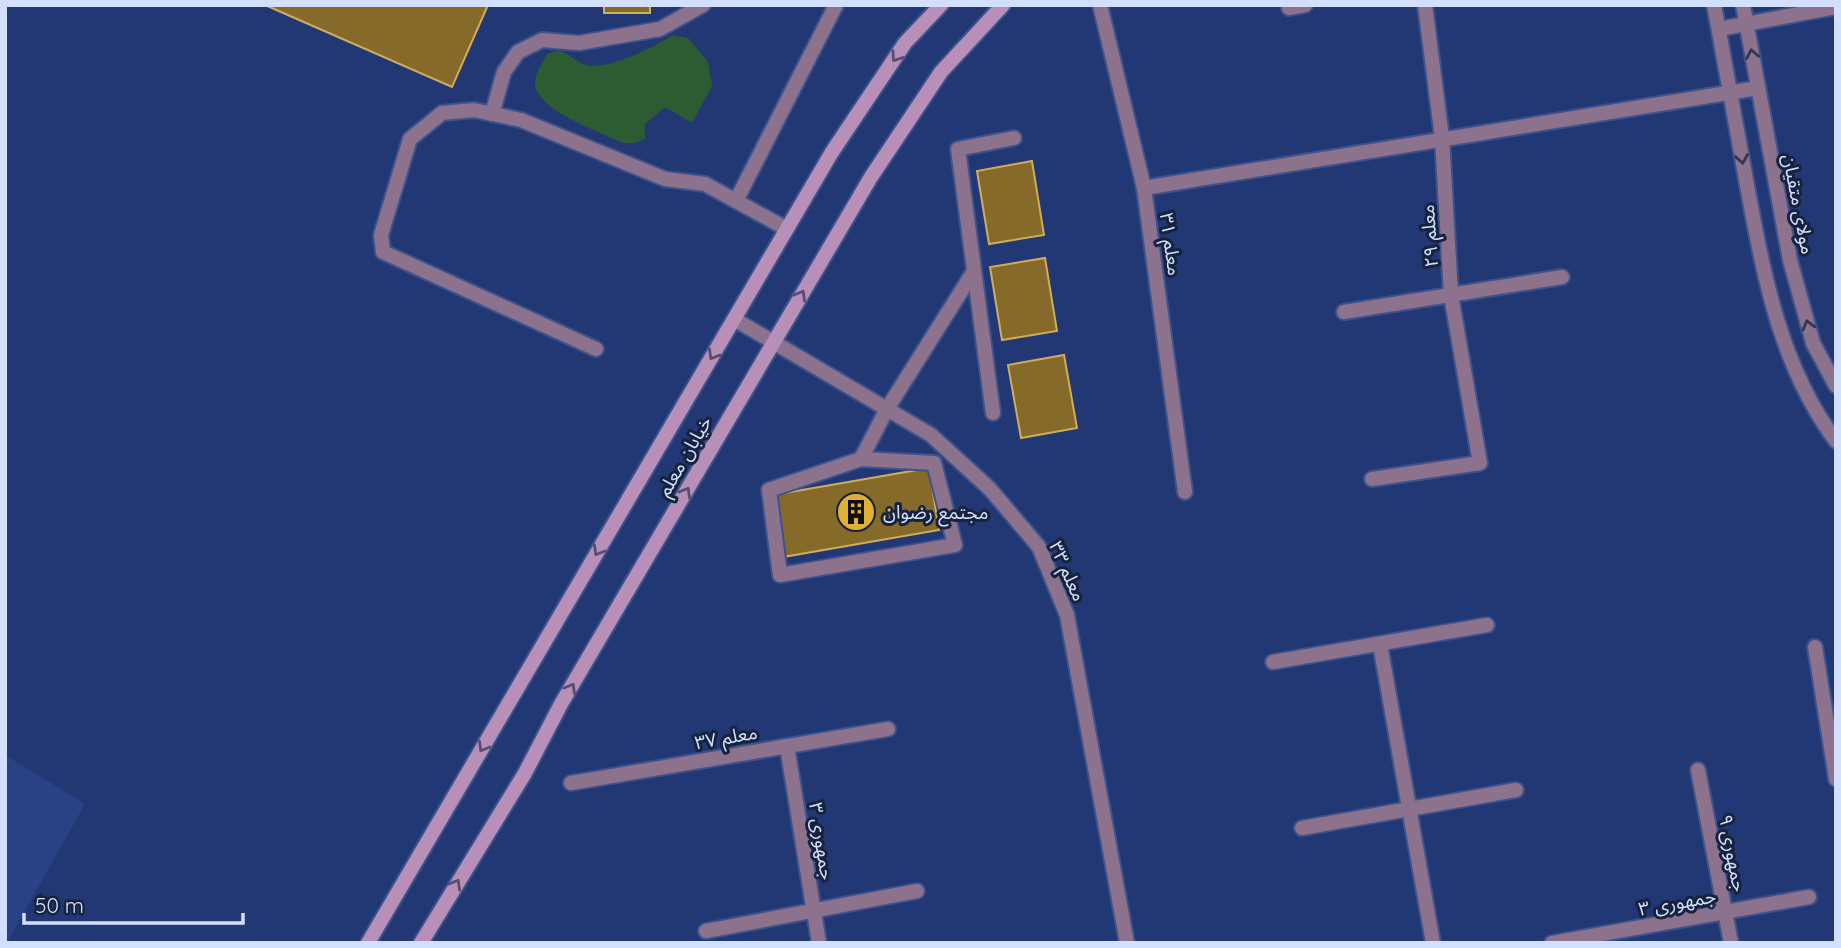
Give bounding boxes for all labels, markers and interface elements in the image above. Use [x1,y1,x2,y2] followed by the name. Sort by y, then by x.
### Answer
[1745,48,1760,60] one-way arrow
[891,49,904,62] one-way arrow
[1778,152,1820,256] street label: مولای متقیان
[1734,153,1749,165] one-way arrow
[1415,203,1446,268] street label: معلم ۲۹
[1152,211,1187,277] street label: معلم ۳۱
[793,290,806,303] one-way arrow
[1801,319,1816,331] one-way arrow
[708,347,721,360] one-way arrow
[651,412,719,502] street label: خیابان معلم
[678,486,691,499] one-way arrow
[835,491,877,533] building icon: مجتمع رضوان
[883,500,989,527] place label: مجتمع رضوان
[1041,537,1092,606] street label: معلم ۳۳
[593,544,606,556] one-way arrow
[563,682,576,695] one-way arrow
[693,720,760,757] street label: معلم ۳۷
[478,740,491,753] one-way arrow
[804,800,840,882] street label: جمهوری ۳
[1714,812,1752,894] street label: جمهوری ۹
[448,878,461,891] one-way arrow
[24,881,243,925] scale bar
[1636,883,1718,921] street label: جمهوری ۳
[35,892,84,918] text: 50 m

